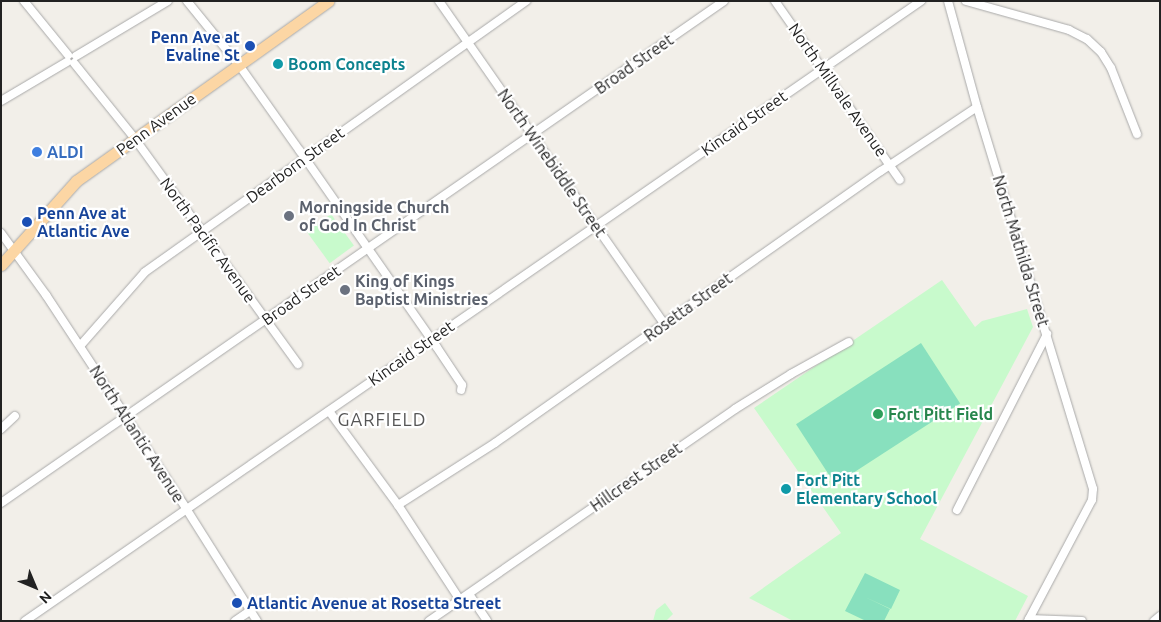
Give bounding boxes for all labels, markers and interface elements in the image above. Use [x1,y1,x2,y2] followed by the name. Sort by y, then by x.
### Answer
[785,19,891,161] street label: North Millvale Avenue
[151,27,240,65] place label: Penn Ave at Evaline St
[591,30,677,98] street label: Broad Street
[244,40,256,52] marker: Penn Ave at Evaline St
[288,54,405,74] place label: Boom Concepts
[272,58,284,70] marker: Boom Concepts
[494,85,610,241] street label: North Winebiddle Street
[697,86,791,160] street label: Kincaid Street
[112,89,200,159] street label: Penn Avenue
[242,123,348,207] street label: Dearborn Street
[47,142,84,162] place label: ALDI
[31,146,43,158] marker: ALDI
[989,173,1053,329] street label: North Mathilda Street
[156,174,260,306] street label: North Pacific Avenue
[299,197,449,235] place label: Morningside Church of God In Christ
[37,203,130,241] place label: Penn Ave at Atlantic Ave
[283,210,295,222] marker: Morningside Church of God In Christ
[21,216,33,228] marker: Penn Ave at Atlantic Ave
[258,261,344,329] street label: Broad Street
[640,269,736,345] street label: Rosetta Street
[355,271,488,309] place label: King of Kings Baptist Ministries
[339,284,351,296] marker: King of Kings Baptist Ministries
[364,316,458,390] street label: Kincaid Street
[86,362,188,506] street label: North Atlantic Avenue
[888,404,993,424] place label: Fort Pitt Field
[337,408,427,430] district label: GARFIELD
[872,408,884,420] marker: Fort Pitt Field
[587,438,685,516] street label: Hillcrest Street
[796,470,937,508] place label: Fort Pitt Elementary School
[780,483,792,495] marker: Fort Pitt Elementary School
[10,562,60,612] north arrow
[36,588,55,607] text: N
[247,593,501,613] place label: Atlantic Avenue at Rosetta Street
[231,597,243,609] marker: Atlantic Avenue at Rosetta Street

